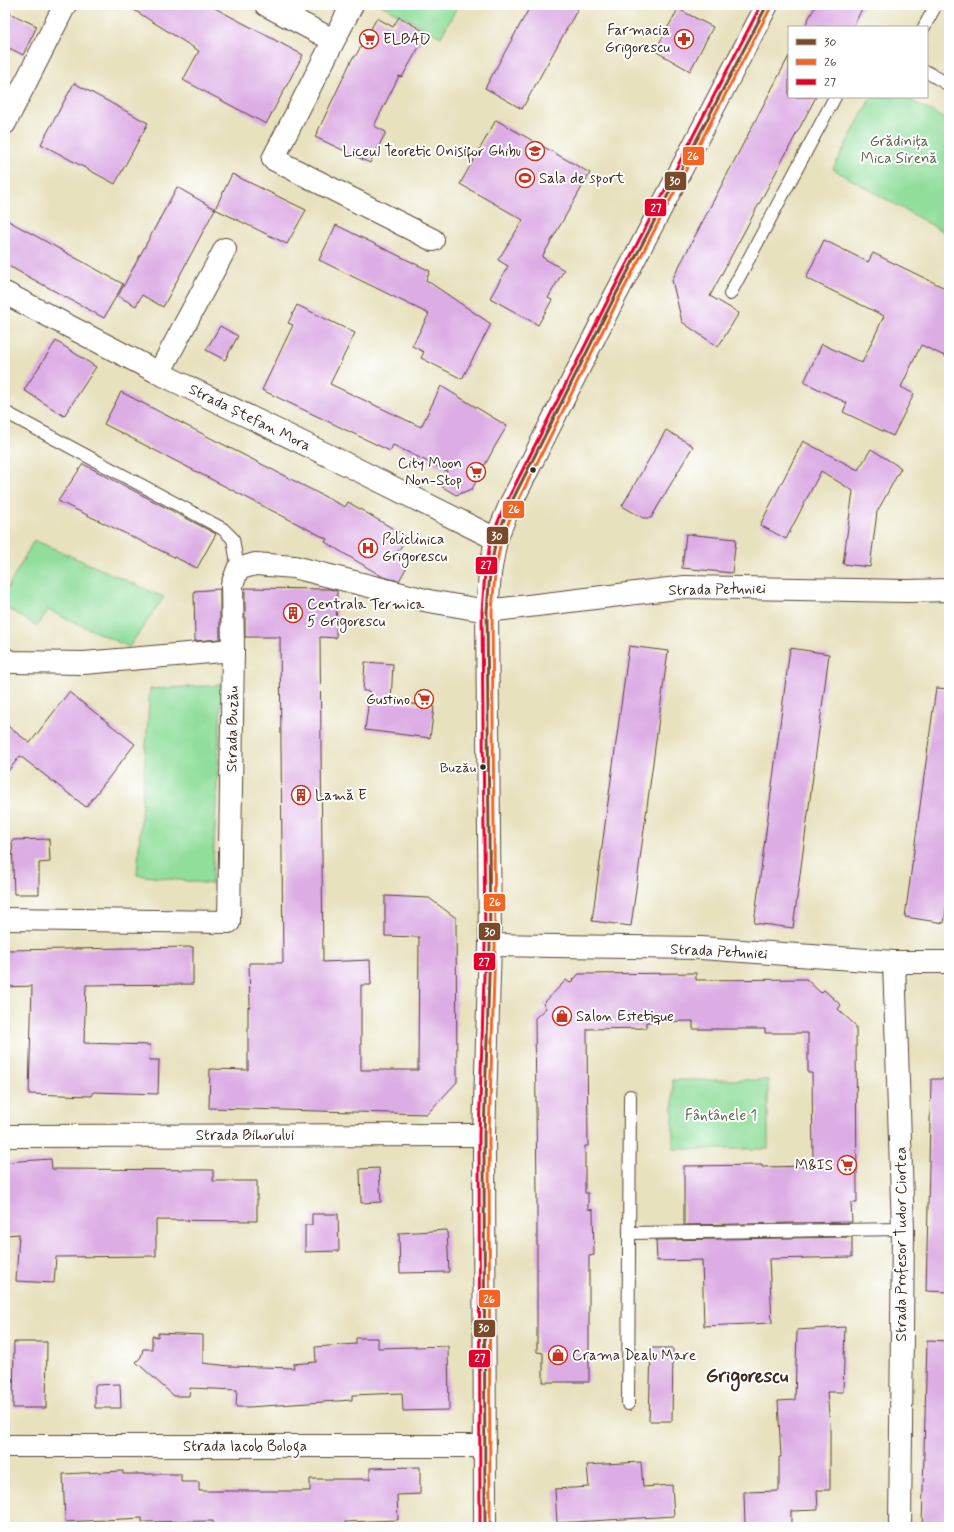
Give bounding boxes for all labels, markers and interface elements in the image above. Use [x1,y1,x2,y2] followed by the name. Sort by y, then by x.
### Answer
[605,21,670,59] place label: Farmacia Grigorescu
[788,26,928,98] legend
[358,28,380,50] supermarket icon: ELBAD
[673,28,695,50] pharmacy icon: Farmacia Grigorescu
[383,30,431,50] place label: ELBAD
[824,35,836,51] text: 30
[824,55,837,71] text: 26
[824,75,836,91] text: 27
[861,132,937,169] park label: Grădinița Mica Sirenă
[524,140,546,162] school or university icon: Liceul Teoretic Onisifor Ghibu
[343,142,521,164] place label: Liceul Teoretic Onisifor Ghibu
[682,146,705,166] line badge: 26
[687,150,699,164] text: 26
[514,167,536,189] sports icon: Sala de sport
[539,169,625,189] place label: Sala de sport
[664,171,687,191] line badge: 30
[669,175,681,189] text: 30
[644,198,667,217] line badge: 27
[651,202,662,216] text: 27
[185,380,314,456] street label: Strada Ștefan Mora
[398,454,462,491] place label: City Moon Non-Stop
[465,461,487,483] supermarket icon: City Moon Non-Stop
[528,465,538,475] unlabelled marker
[502,500,525,519] line badge: 26
[508,503,520,517] text: 26
[486,526,509,545] line badge: 30
[382,530,447,568] place label: Policlinica Grigorescu
[491,530,503,544] text: 30
[357,537,379,559] hospital icon: Policlinica Grigorescu
[475,556,498,575] line badge: 27
[481,559,492,573] text: 27
[668,579,766,601] street label: Strada Petuniei
[307,595,425,633] place label: Centrala Termica 5 Grigorescu
[282,602,304,624] building icon: Centrala Termica 5 Grigorescu
[222,685,244,772] street label: Strada Buzău
[413,688,435,710] supermarket icon: Gustino
[366,690,410,710] place label: Gustino
[440,759,476,777] place label: Buzău
[478,762,488,772] marker: Buzău
[290,784,312,806] building icon: Lamă E
[315,786,367,806] place label: Lamă E
[483,893,506,912] line badge: 26
[489,896,501,910] text: 26
[478,922,501,941] line badge: 30
[484,926,496,940] text: 30
[670,939,768,965] street label: Strada Petuniei
[473,952,496,971] line badge: 27
[479,956,490,970] text: 27
[551,1005,573,1027] shop icon: Salon Estetique
[576,1007,674,1027] place label: Salon Estetique
[685,1106,757,1126] park label: Fântânele 1
[196,1126,294,1146] street label: Strada Bihorului
[892,1147,912,1341] street label: Strada Profesor Tudor Ciortea
[836,1154,858,1176] supermarket icon: M&IS
[795,1156,833,1176] place label: M&IS
[478,1289,501,1308] line badge: 26
[483,1293,495,1307] text: 26
[473,1319,496,1338] line badge: 30
[478,1322,490,1336] text: 30
[547,1344,569,1366] shop icon: Crama Dealu Mare
[572,1346,696,1366] place label: Crama Dealu Mare
[468,1349,491,1368] line badge: 27
[475,1352,486,1366] text: 27
[706,1364,789,1392] district label: Grigorescu
[183,1437,307,1458] street label: Strada Iacob Bologa

